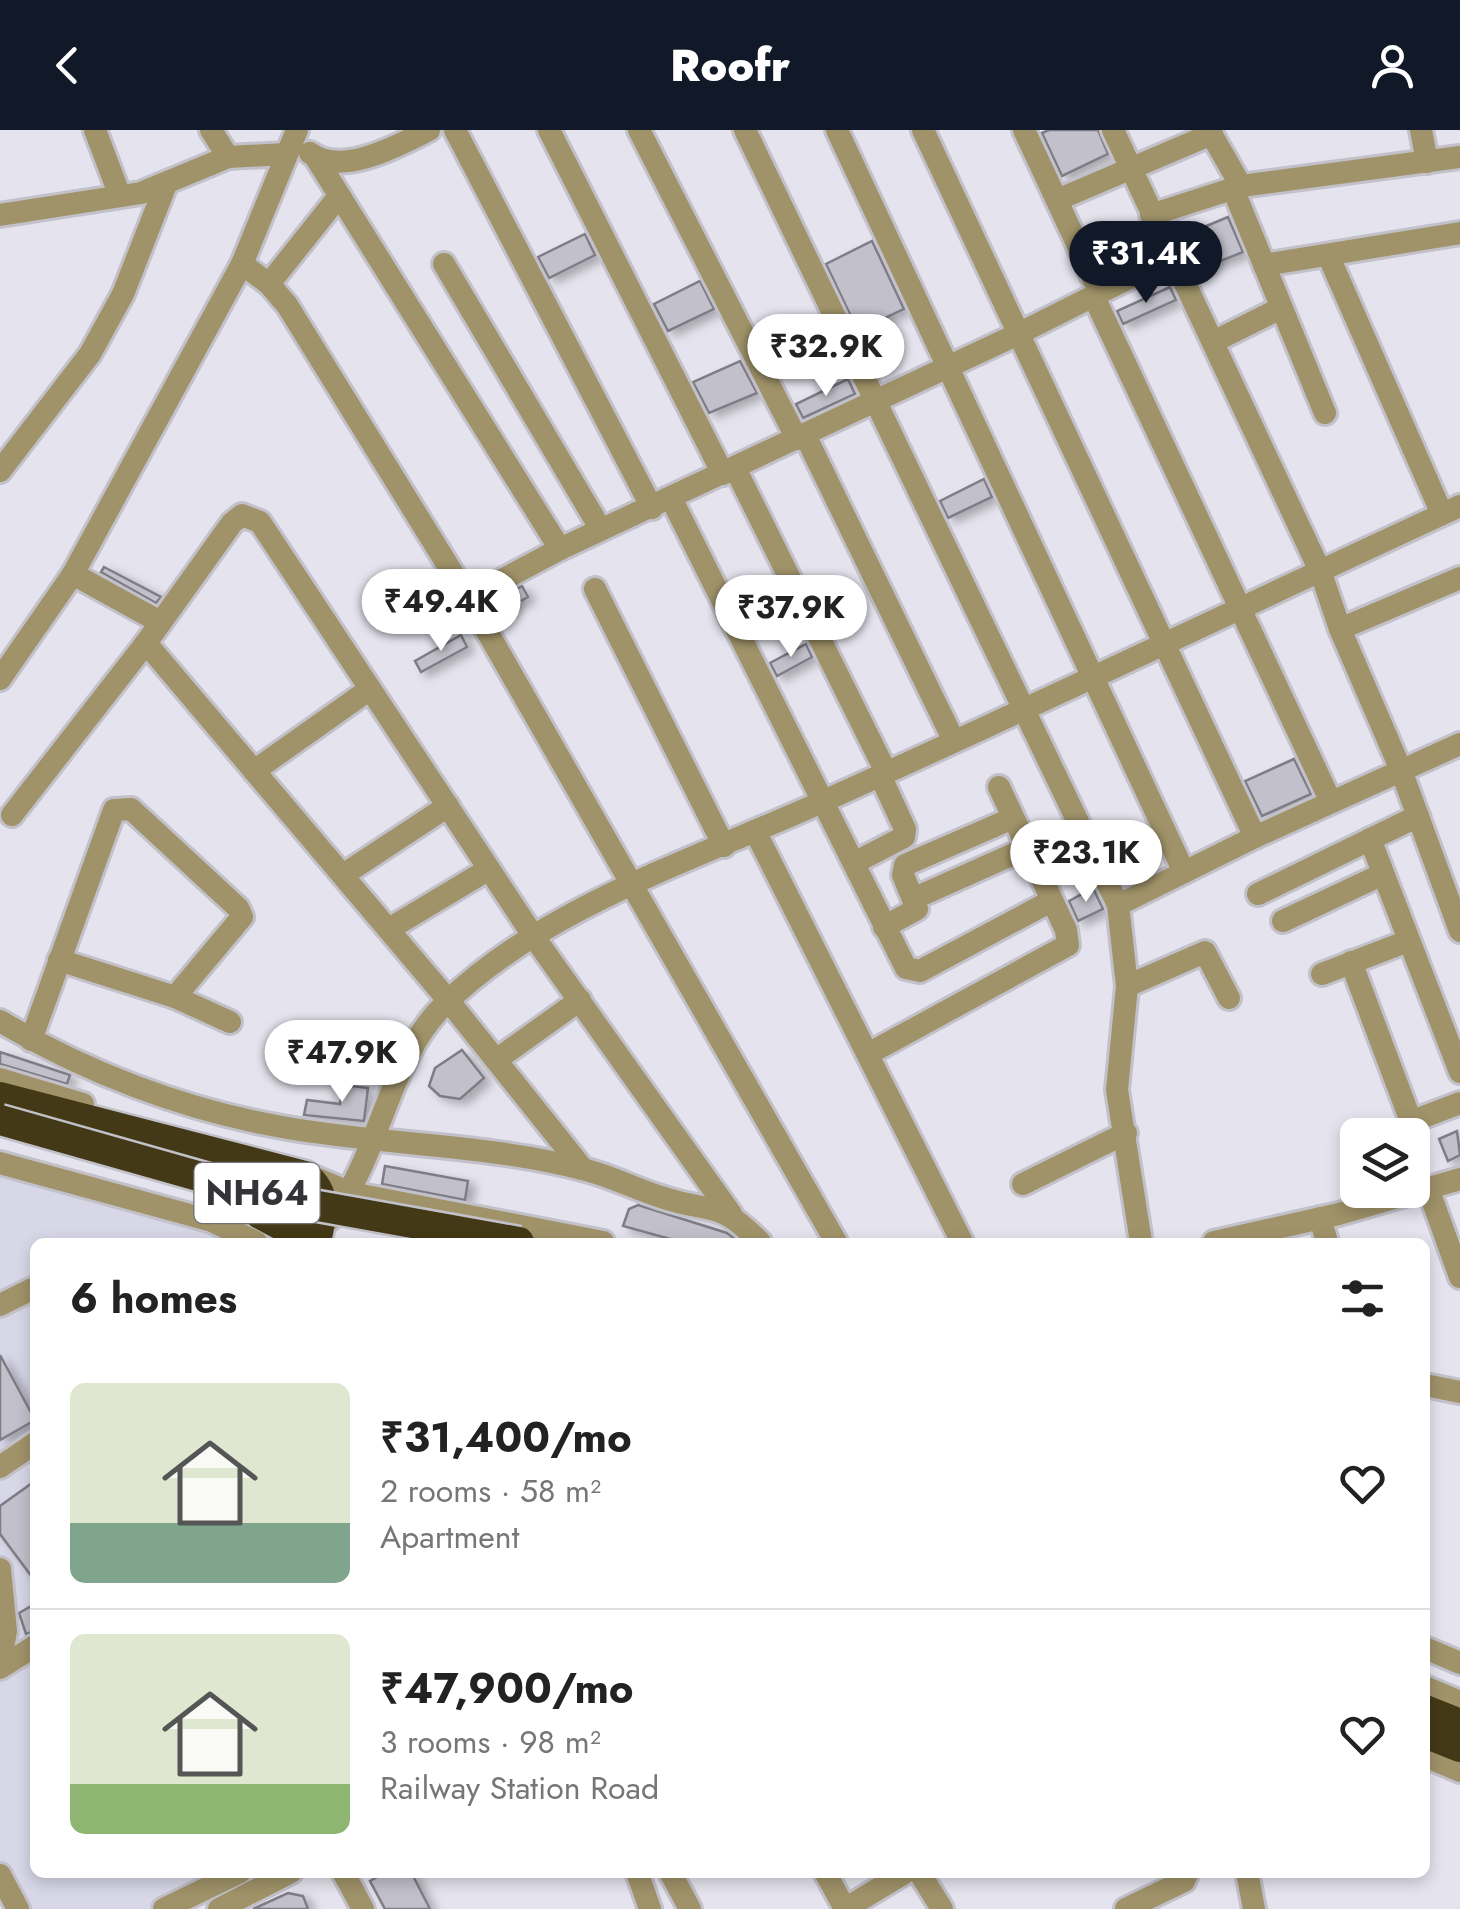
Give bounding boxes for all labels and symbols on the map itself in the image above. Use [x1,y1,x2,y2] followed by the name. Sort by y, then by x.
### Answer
[1065,221,1227,306] pin: ₹31.4K
[745,314,907,399] pin: ₹32.9K
[360,569,522,654] pin: ₹49.4K
[710,575,872,660] pin: ₹37.9K
[1005,820,1167,905] pin: ₹23.1K
[261,1020,423,1105] pin: ₹47.9K
[194,1163,320,1223] road number: NH64

